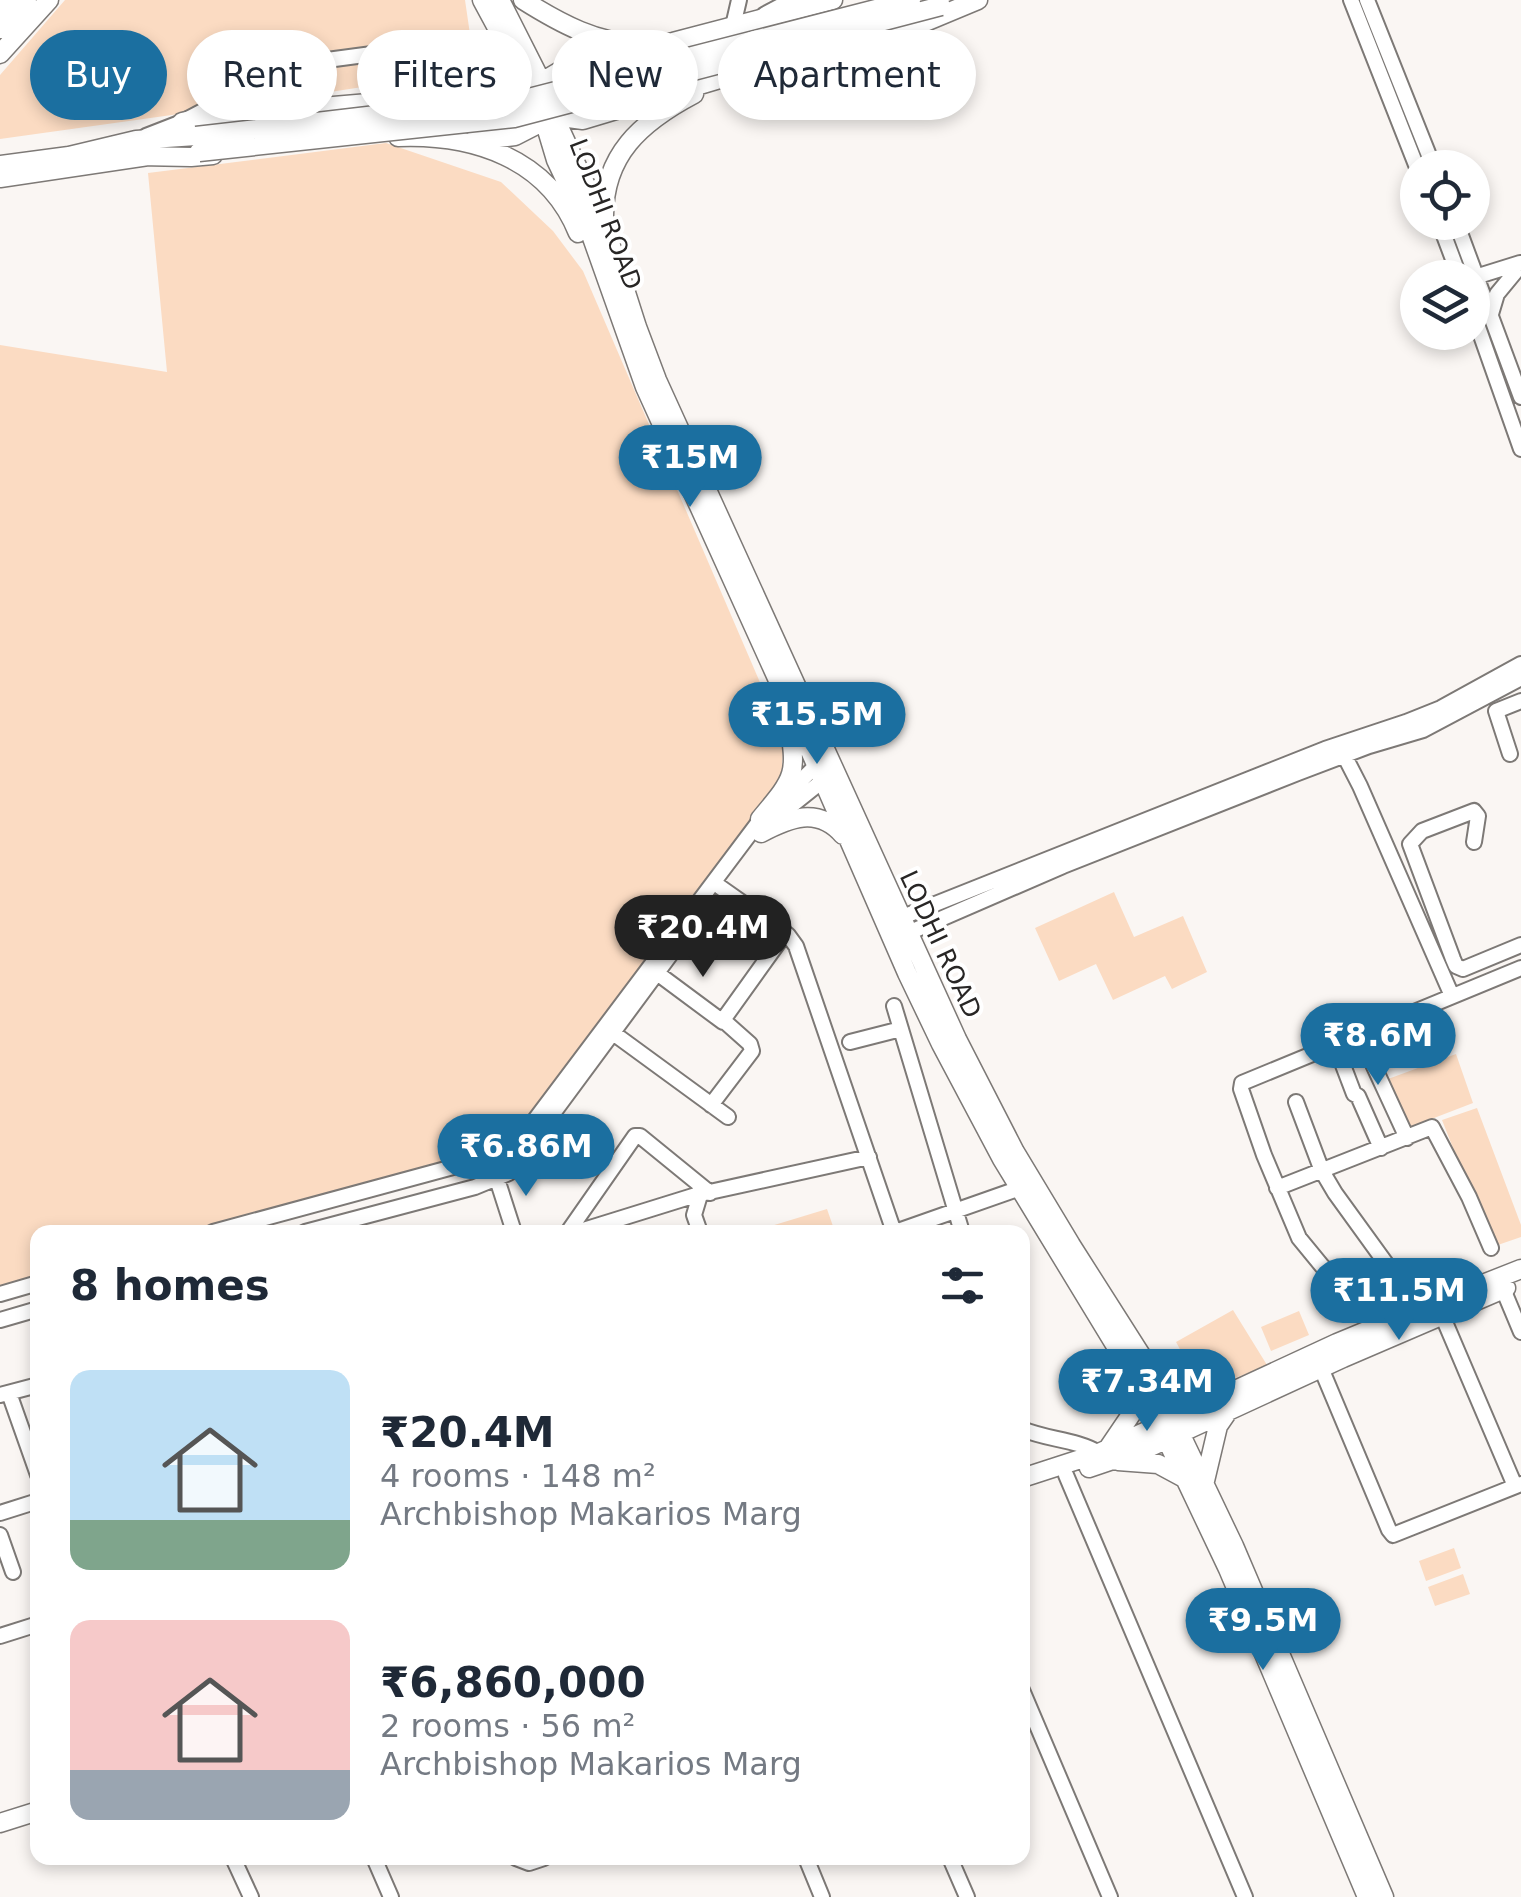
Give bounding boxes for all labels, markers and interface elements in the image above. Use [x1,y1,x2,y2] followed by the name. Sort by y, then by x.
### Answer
[30,30,167,120] chip: Buy
[187,30,337,120] chip: Rent
[357,30,532,120] chip: Filters
[552,30,698,120] chip: New
[718,30,976,120] chip: Apartment
[563,135,648,294] street label: LODHI ROAD
[1400,150,1490,350] map controls
[1400,150,1490,240] button: locate
[1400,260,1490,350] button: layers
[631,425,749,510] pin: ₹15M
[641,438,739,476] text: ₹15M
[736,682,898,767] pin: ₹15.5M
[750,695,884,733] text: ₹15.5M
[894,866,987,1022] street label: LODHI ROAD
[622,895,784,980] pin: ₹20.4M
[636,908,770,946] text: ₹20.4M
[1308,1003,1448,1088] pin: ₹8.6M
[1323,1016,1433,1054] text: ₹8.6M
[445,1114,607,1199] pin: ₹6.86M
[459,1127,593,1165] text: ₹6.86M
[935,1258,990,1313] icon: filters
[1318,1258,1480,1343] pin: ₹11.5M
[70,1261,270,1310] text: 8 homes
[1332,1271,1466,1309] text: ₹11.5M
[1066,1349,1228,1434] pin: ₹7.34M
[1080,1362,1214,1400] text: ₹7.34M
[380,1408,555,1457] text: ₹20.4M
[150,1410,270,1530] icon: home
[380,1457,656,1495] text: 4 rooms · 148 m²
[380,1495,802,1533] text: Archbishop Makarios Marg
[1193,1588,1333,1673] pin: ₹9.5M
[1208,1601,1318,1639] text: ₹9.5M
[380,1658,646,1707] text: ₹6,860,000
[150,1660,270,1780] icon: home
[380,1707,635,1745] text: 2 rooms · 56 m²
[380,1745,802,1783] text: Archbishop Makarios Marg

